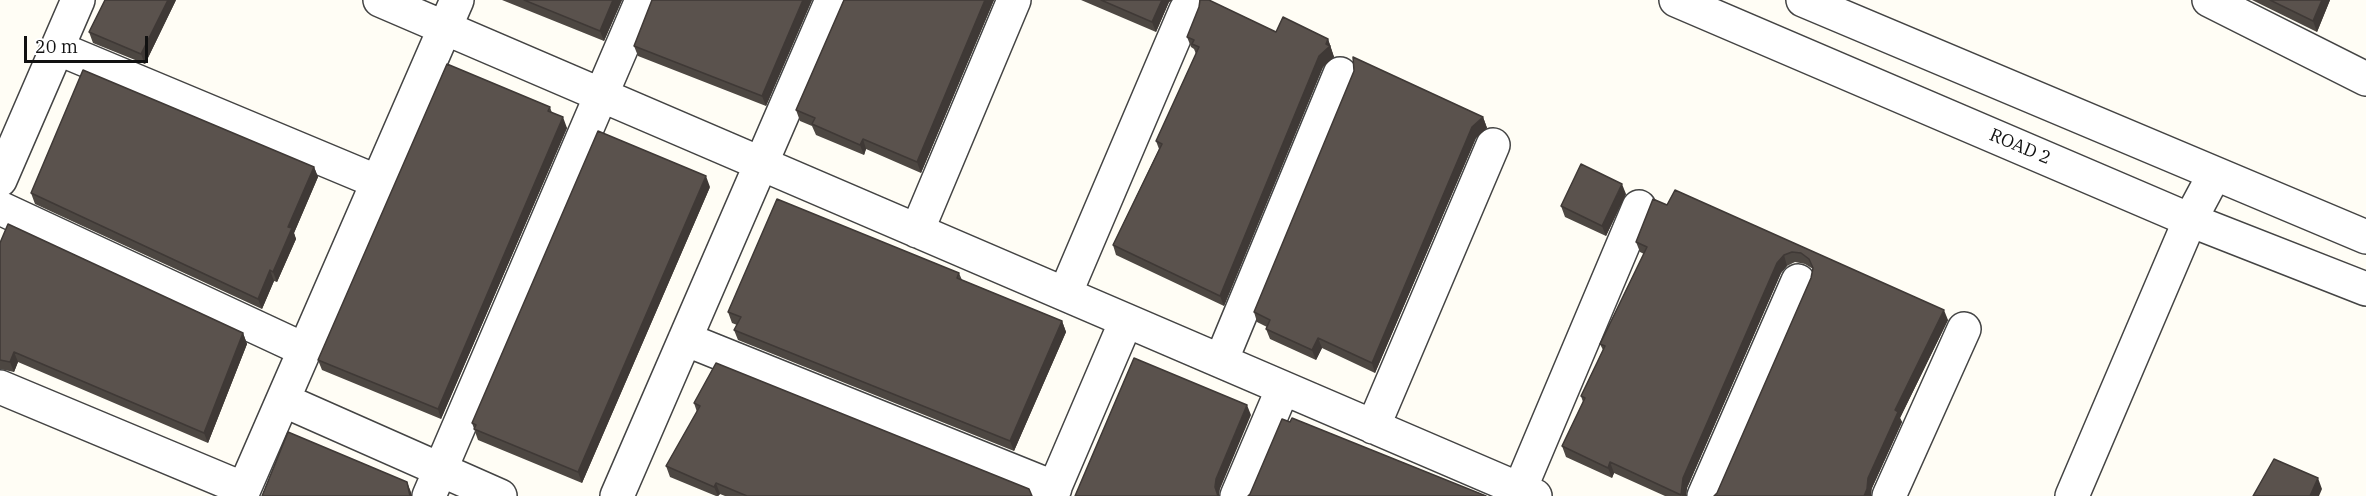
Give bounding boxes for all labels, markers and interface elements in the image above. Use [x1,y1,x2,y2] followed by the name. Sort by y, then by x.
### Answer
[27,24,152,62] scale bar
[35,35,78,58] text: 20 m
[1986,124,2054,170] street label: ROAD 2

